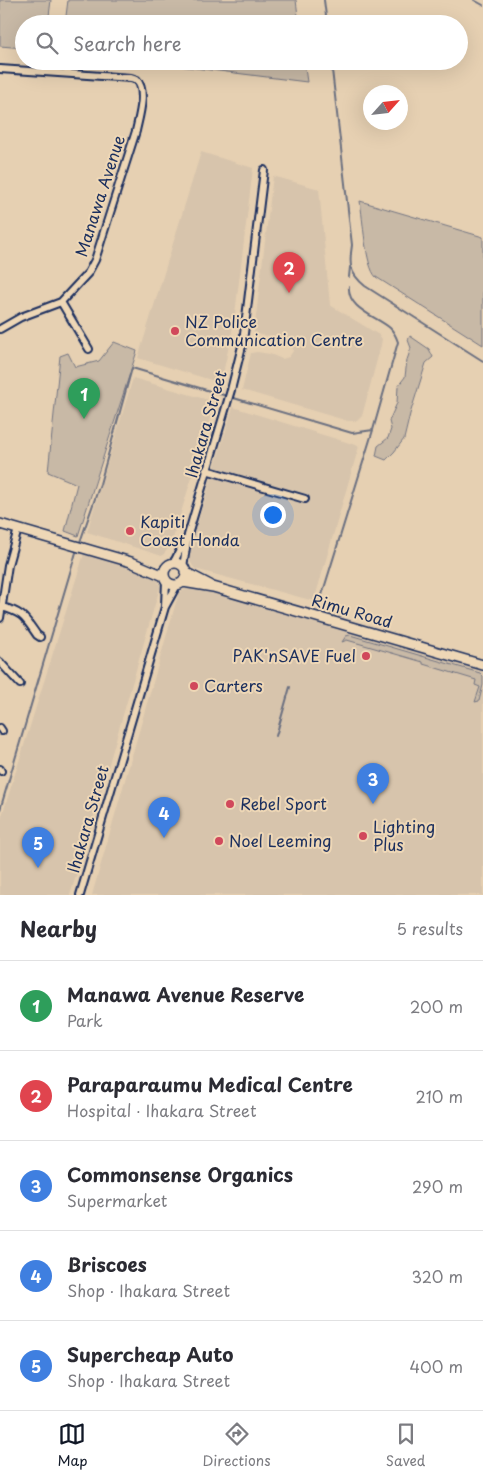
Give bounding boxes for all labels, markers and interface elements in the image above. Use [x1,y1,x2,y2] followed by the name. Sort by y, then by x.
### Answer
[15,15,468,70] search box
[33,29,61,57] icon: search
[73,29,182,57] text: Search here
[363,85,408,130] north arrow
[68,131,130,260] street label: Manawa Avenue
[273,252,305,293] pin: 2
[185,309,363,351] place label: NZ Police Communication Centre
[169,325,181,337] marker: NZ Police Communication Centre
[178,367,232,480] street label: Ihakara Street
[68,378,100,419] pin: 1
[260,502,286,528] your location
[140,509,240,551] place label: Kapiti Coast Honda
[124,525,136,537] marker: Kapiti Coast Honda
[309,587,396,633] street label: Rimu Road
[233,643,356,667] place label: PAK'nSAVE Fuel
[360,650,372,662] marker: PAK'nSAVE Fuel
[204,673,263,697] place label: Carters
[188,680,200,692] marker: Carters
[60,762,114,875] street label: Ihakara Street
[357,763,389,804] pin: 3
[240,791,327,815] place label: Rebel Sport
[148,797,180,838] pin: 4
[224,798,236,810] marker: Rebel Sport
[373,814,435,856] place label: Lighting Plus
[22,827,54,868] pin: 5
[229,828,331,852] place label: Noel Leeming
[357,830,369,842] marker: Lighting Plus
[213,835,225,847] marker: Noel Leeming
[20,912,97,944] text: Nearby
[396,916,463,940] text: 5 results
[67,980,304,1008] text: Manawa Avenue Reserve
[32,994,40,1018] text: 1
[410,994,463,1018] text: 200 m
[67,1008,103,1032] text: Park
[67,1070,353,1098] text: Paraparaumu Medical Centre
[30,1084,42,1108] text: 2
[415,1084,463,1108] text: 210 m
[67,1098,257,1122] text: Hospital · Ihakara Street
[67,1160,293,1188] text: Commonsense Organics
[31,1174,41,1198] text: 3
[412,1174,463,1198] text: 290 m
[67,1188,167,1212] text: Supermarket
[67,1250,147,1278] text: Briscoes
[31,1264,41,1288] text: 4
[412,1264,463,1288] text: 320 m
[67,1278,230,1302] text: Shop · Ihakara Street
[67,1340,233,1368] text: Supercheap Auto
[31,1354,41,1378] text: 5
[410,1354,463,1378] text: 400 m
[67,1368,230,1392] text: Shop · Ihakara Street
[58,1420,87,1471] tab: Map
[203,1420,271,1471] tab: Directions
[386,1420,425,1471] tab: Saved

